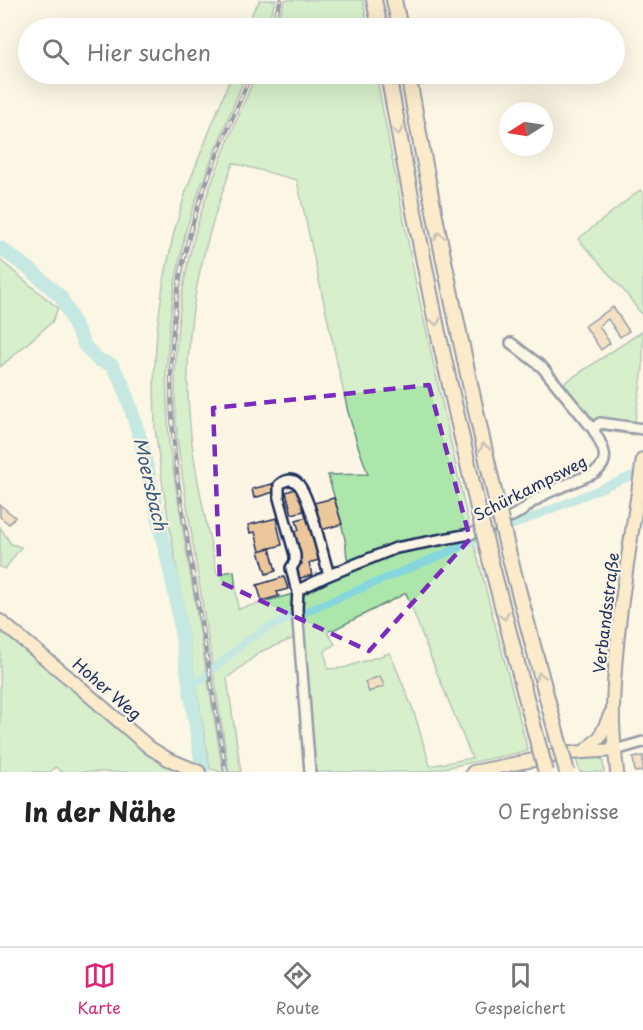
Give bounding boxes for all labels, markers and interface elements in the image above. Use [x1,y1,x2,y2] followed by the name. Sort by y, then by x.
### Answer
[18,18,625,84] search box
[39,35,72,68] icon: search
[87,35,211,68] text: Hier suchen
[499,102,553,156] north arrow
[391,126,404,136] one-way arrow
[433,232,446,242] one-way arrow
[429,317,442,327] one-way arrow
[128,435,175,533] water label: Moersbach
[478,443,491,453] one-way arrow
[469,448,591,526] street label: Schürkampsweg
[586,551,624,675] street label: Verbandsstraße
[496,611,509,621] one-way arrow
[68,652,147,725] street label: Hoher Weg
[535,671,548,681] one-way arrow
[24,792,176,831] text: In der Nähe
[498,796,619,826] text: 0 Ergebnisse
[77,959,121,1019] tab: Karte
[276,959,320,1019] tab: Route
[475,959,566,1019] tab: Gespeichert

